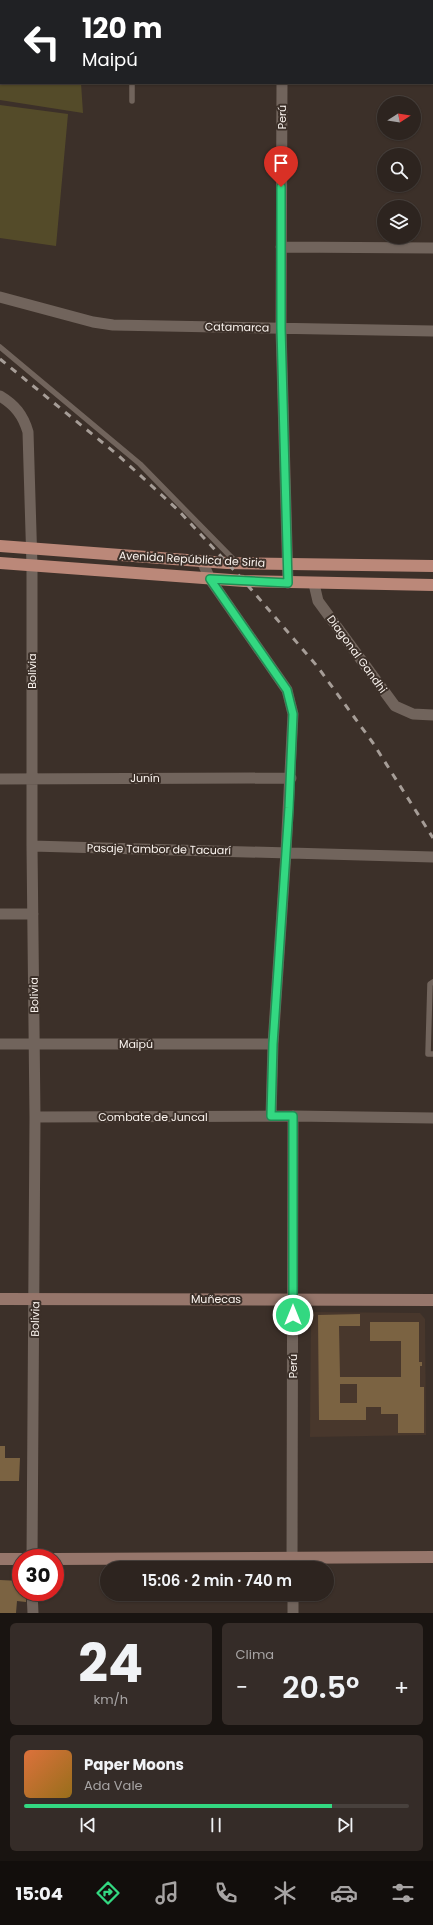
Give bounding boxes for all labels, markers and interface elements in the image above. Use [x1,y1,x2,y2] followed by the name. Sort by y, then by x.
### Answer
[82,9,162,48] text: 120 m
[16,16,68,68] icon: left
[82,47,138,72] text: Maipú
[377,96,421,140] north arrow
[377,96,421,244] map controls
[274,105,290,129] street label: Perú
[264,146,298,187] pin
[377,148,421,192] button: search
[270,152,292,174] icon: arrive
[377,200,421,244] button: layers
[205,318,269,336] street label: Catamarca
[118,547,266,571] street label: Avenida República de Siria
[323,612,391,696] street label: Diagonal Gandhi
[24,653,40,689] street label: Bolivia
[130,770,160,786] street label: Junín
[87,840,232,858] street label: Pasaje Tambor de Tacuarí
[26,977,42,1013] street label: Bolivia
[119,1036,153,1052] street label: Maipú
[98,1109,208,1125] street label: Combate de Juncal
[191,1291,241,1307] street label: Muñecas
[272,1294,314,1336] position arrow
[27,1301,43,1337] street label: Bolivia
[285,1354,301,1378] street label: Perú
[12,1549,64,1601] speed limit sign: 30
[142,1570,292,1591] text: 15:06 · 2 min · 740 m
[78,1627,143,1700] text: 24
[236,1645,274,1664] text: Clima
[282,1666,359,1709] text: 20.5°
[236,1672,248,1703] text: −
[394,1672,409,1703] text: +
[93,1690,128,1709] text: km/h
[84,1754,184,1775] text: Paper Moons
[84,1776,143,1795] text: Ada Vale
[77,1814,99,1836] icon: previous
[205,1814,227,1836] icon: pause
[334,1814,356,1836] icon: next
[94,1879,122,1907] icon: directions
[153,1879,181,1907] icon: music
[212,1879,240,1907] icon: phone
[271,1879,299,1907] icon: climate
[330,1879,358,1907] icon: car
[389,1879,417,1907] icon: filters
[16,1881,63,1906] text: 15:04

